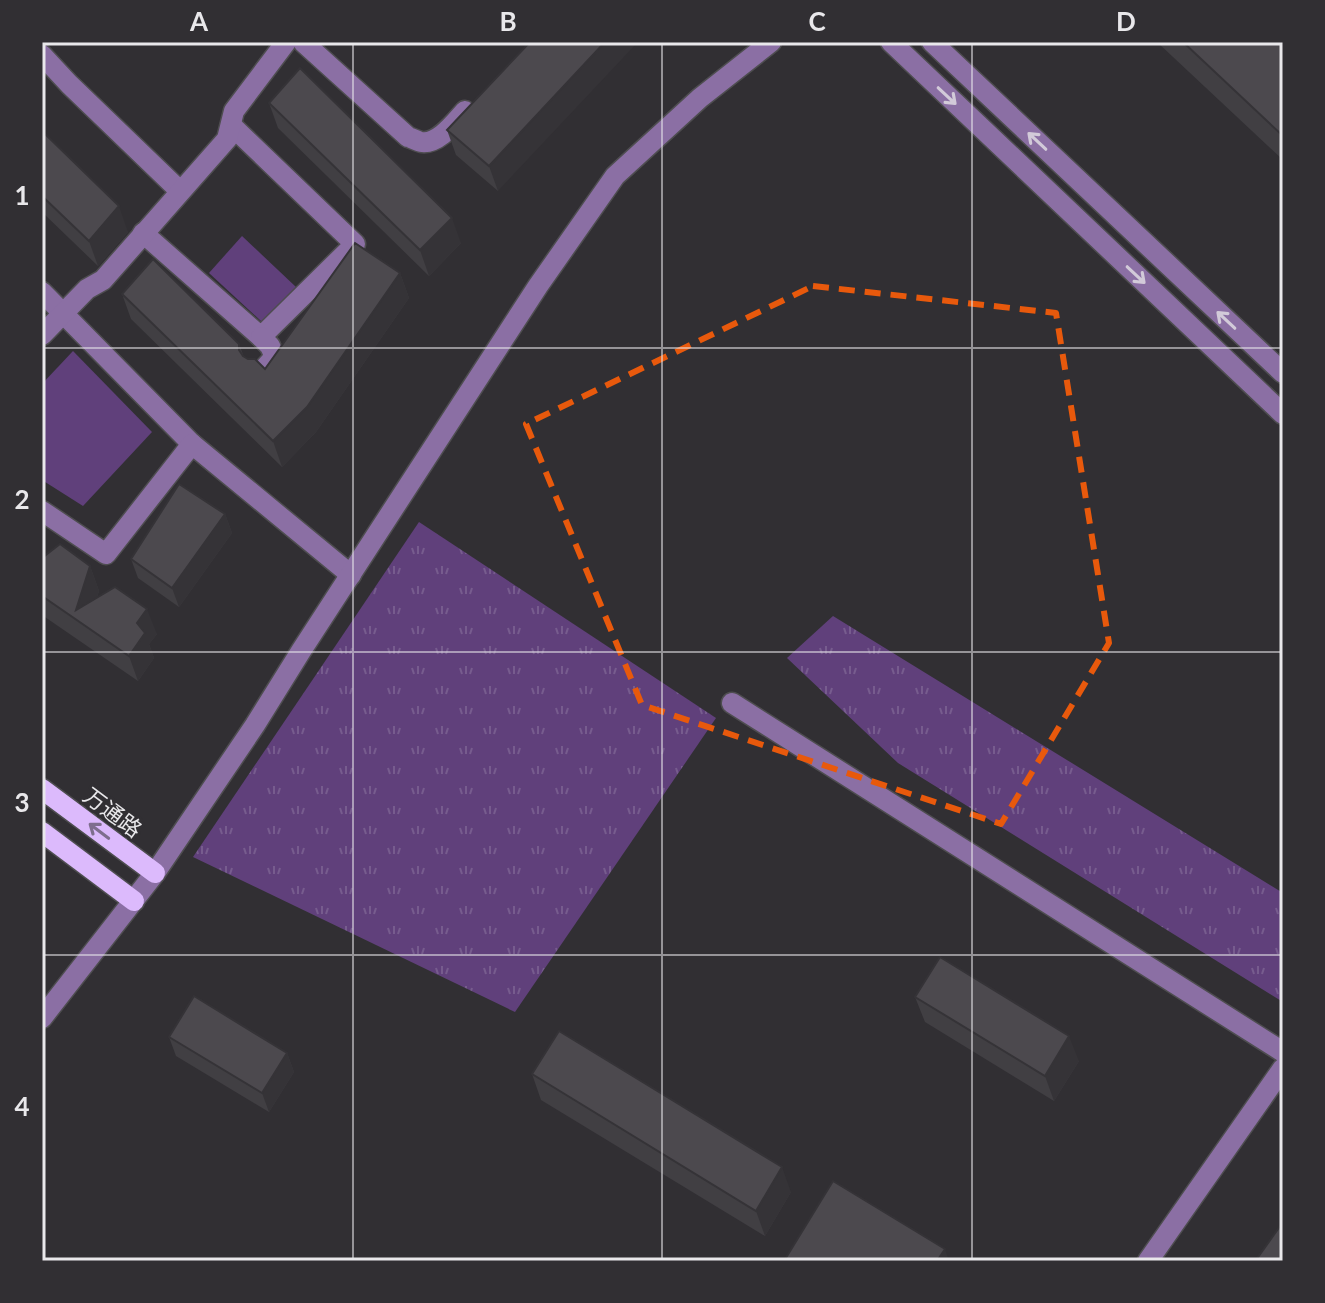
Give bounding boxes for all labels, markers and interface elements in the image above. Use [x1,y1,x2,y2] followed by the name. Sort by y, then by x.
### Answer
[189,5,209,37] text: A
[499,5,517,37] text: B
[808,5,826,37] text: C
[1116,5,1136,37] text: D
[937,86,957,105] one-way arrow
[1027,132,1047,151] one-way arrow
[14,179,30,211] text: 1
[1126,265,1146,284] one-way arrow
[1216,310,1236,329] one-way arrow
[14,483,30,515] text: 2
[79,781,147,843] street label: 万通路
[14,786,30,818] text: 3
[88,823,110,839] one-way arrow
[14,1090,30,1122] text: 4

